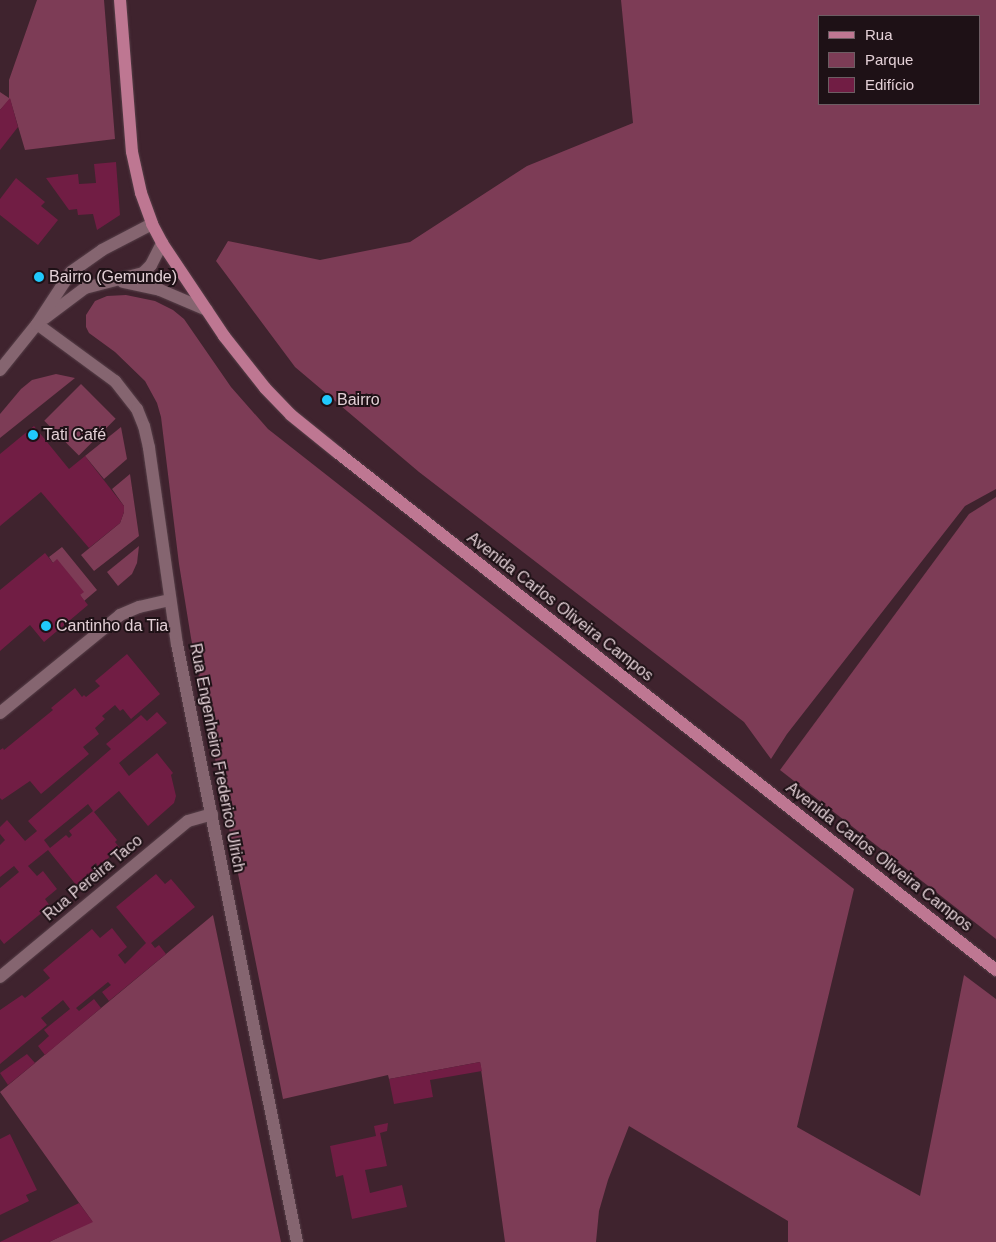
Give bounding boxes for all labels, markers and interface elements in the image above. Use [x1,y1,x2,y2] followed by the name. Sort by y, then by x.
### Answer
[818,15,981,105] legend
[865,26,893,43] text: Rua
[865,51,913,68] text: Parque
[865,76,914,93] text: Edifício
[49,267,177,287] place label: Bairro (Gemunde)
[33,271,45,283] marker: Bairro (Gemunde)
[337,390,380,410] place label: Bairro
[321,394,333,406] marker: Bairro
[43,425,106,445] place label: Tati Café
[27,429,39,441] marker: Tati Café
[463,528,657,686] street label: Avenida Carlos Oliveira Campos
[56,616,168,636] place label: Cantinho da Tia
[40,620,52,632] marker: Cantinho da Tia
[185,642,249,874] street label: Rua Engenheiro Frederico Ulrich
[782,778,976,936] street label: Avenida Carlos Oliveira Campos
[39,831,147,925] street label: Rua Pereira Taco

